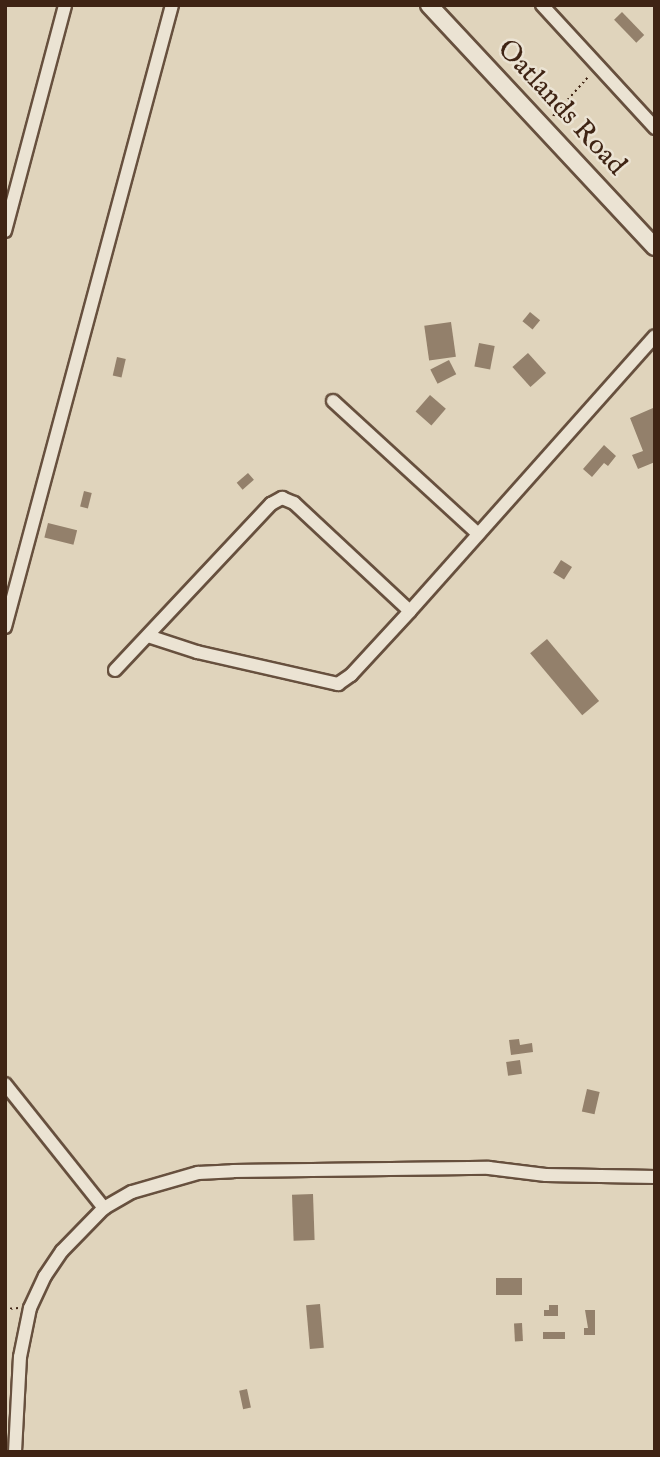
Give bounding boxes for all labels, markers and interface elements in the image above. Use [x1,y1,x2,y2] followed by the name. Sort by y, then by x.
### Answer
[489,33,633,183] street label: Oatlands Road

